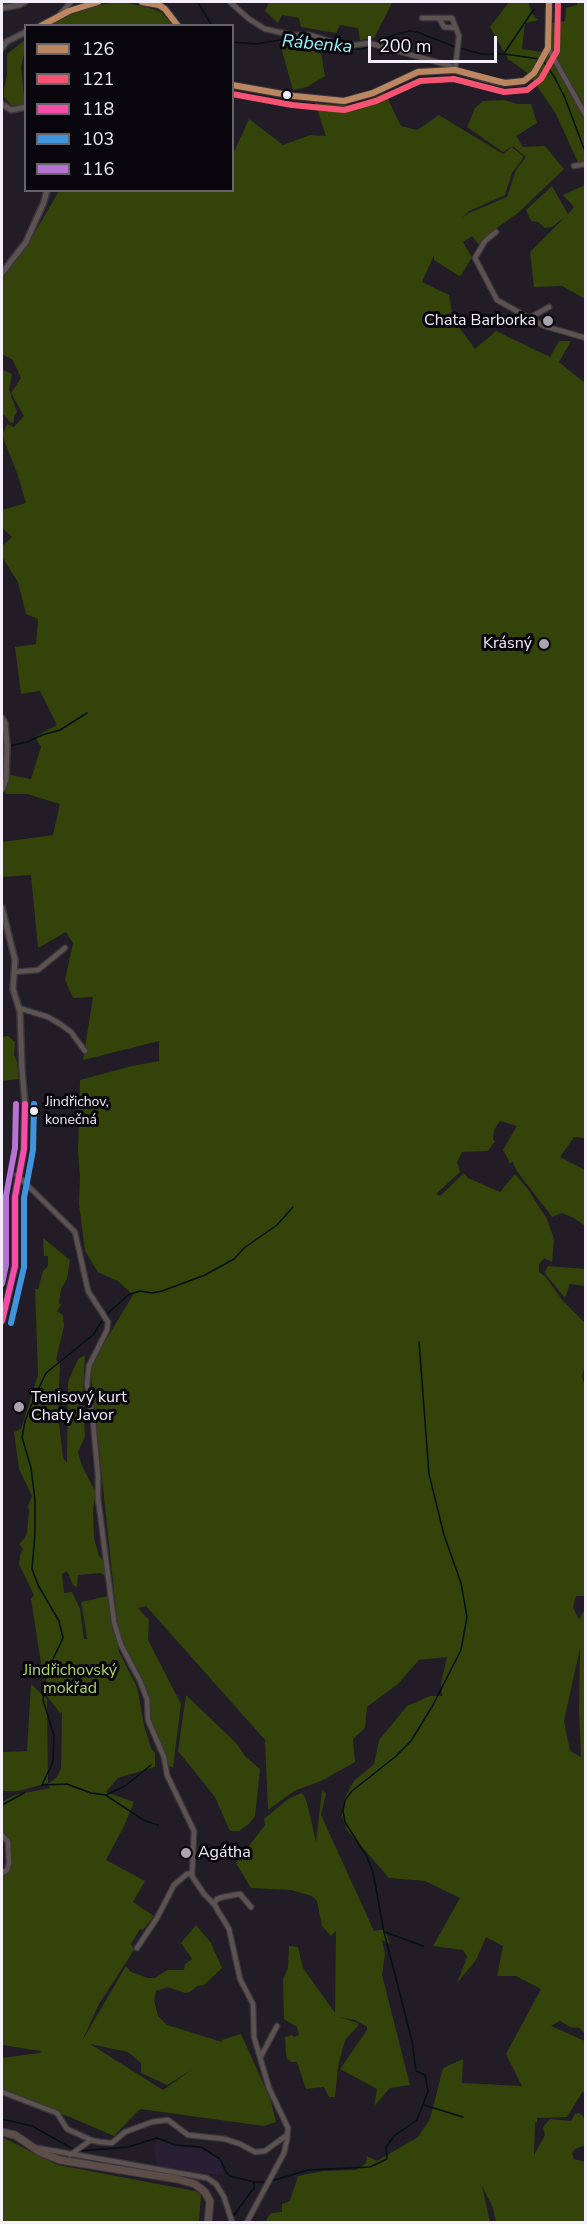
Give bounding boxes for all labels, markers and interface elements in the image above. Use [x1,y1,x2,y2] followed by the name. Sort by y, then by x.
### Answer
[24,24,234,192] legend
[371,24,500,62] scale bar
[281,31,353,59] water label: Rábenka
[379,34,431,58] text: 200 m
[82,37,114,61] text: 126
[82,67,114,91] text: 121
[281,89,293,101] unlabelled marker
[82,97,114,121] text: 118
[82,127,114,151] text: 103
[82,157,114,181] text: 116
[424,311,536,331] place label: Chata Barborka
[541,314,555,328] marker: Chata Barborka
[483,634,532,654] place label: Krásný
[537,637,551,651] marker: Krásný
[45,1095,109,1128] place label: Jindřichov, konečná
[28,1105,40,1117] marker: Jindřichov, konečná
[31,1388,127,1426] place label: Tenisový kurt Chaty Javor
[12,1400,26,1414] marker: Tenisový kurt Chaty Javor
[23,1661,117,1699] park label: Jindřichovský mokřad
[198,1843,251,1863] place label: Agátha
[179,1846,193,1860] marker: Agátha

